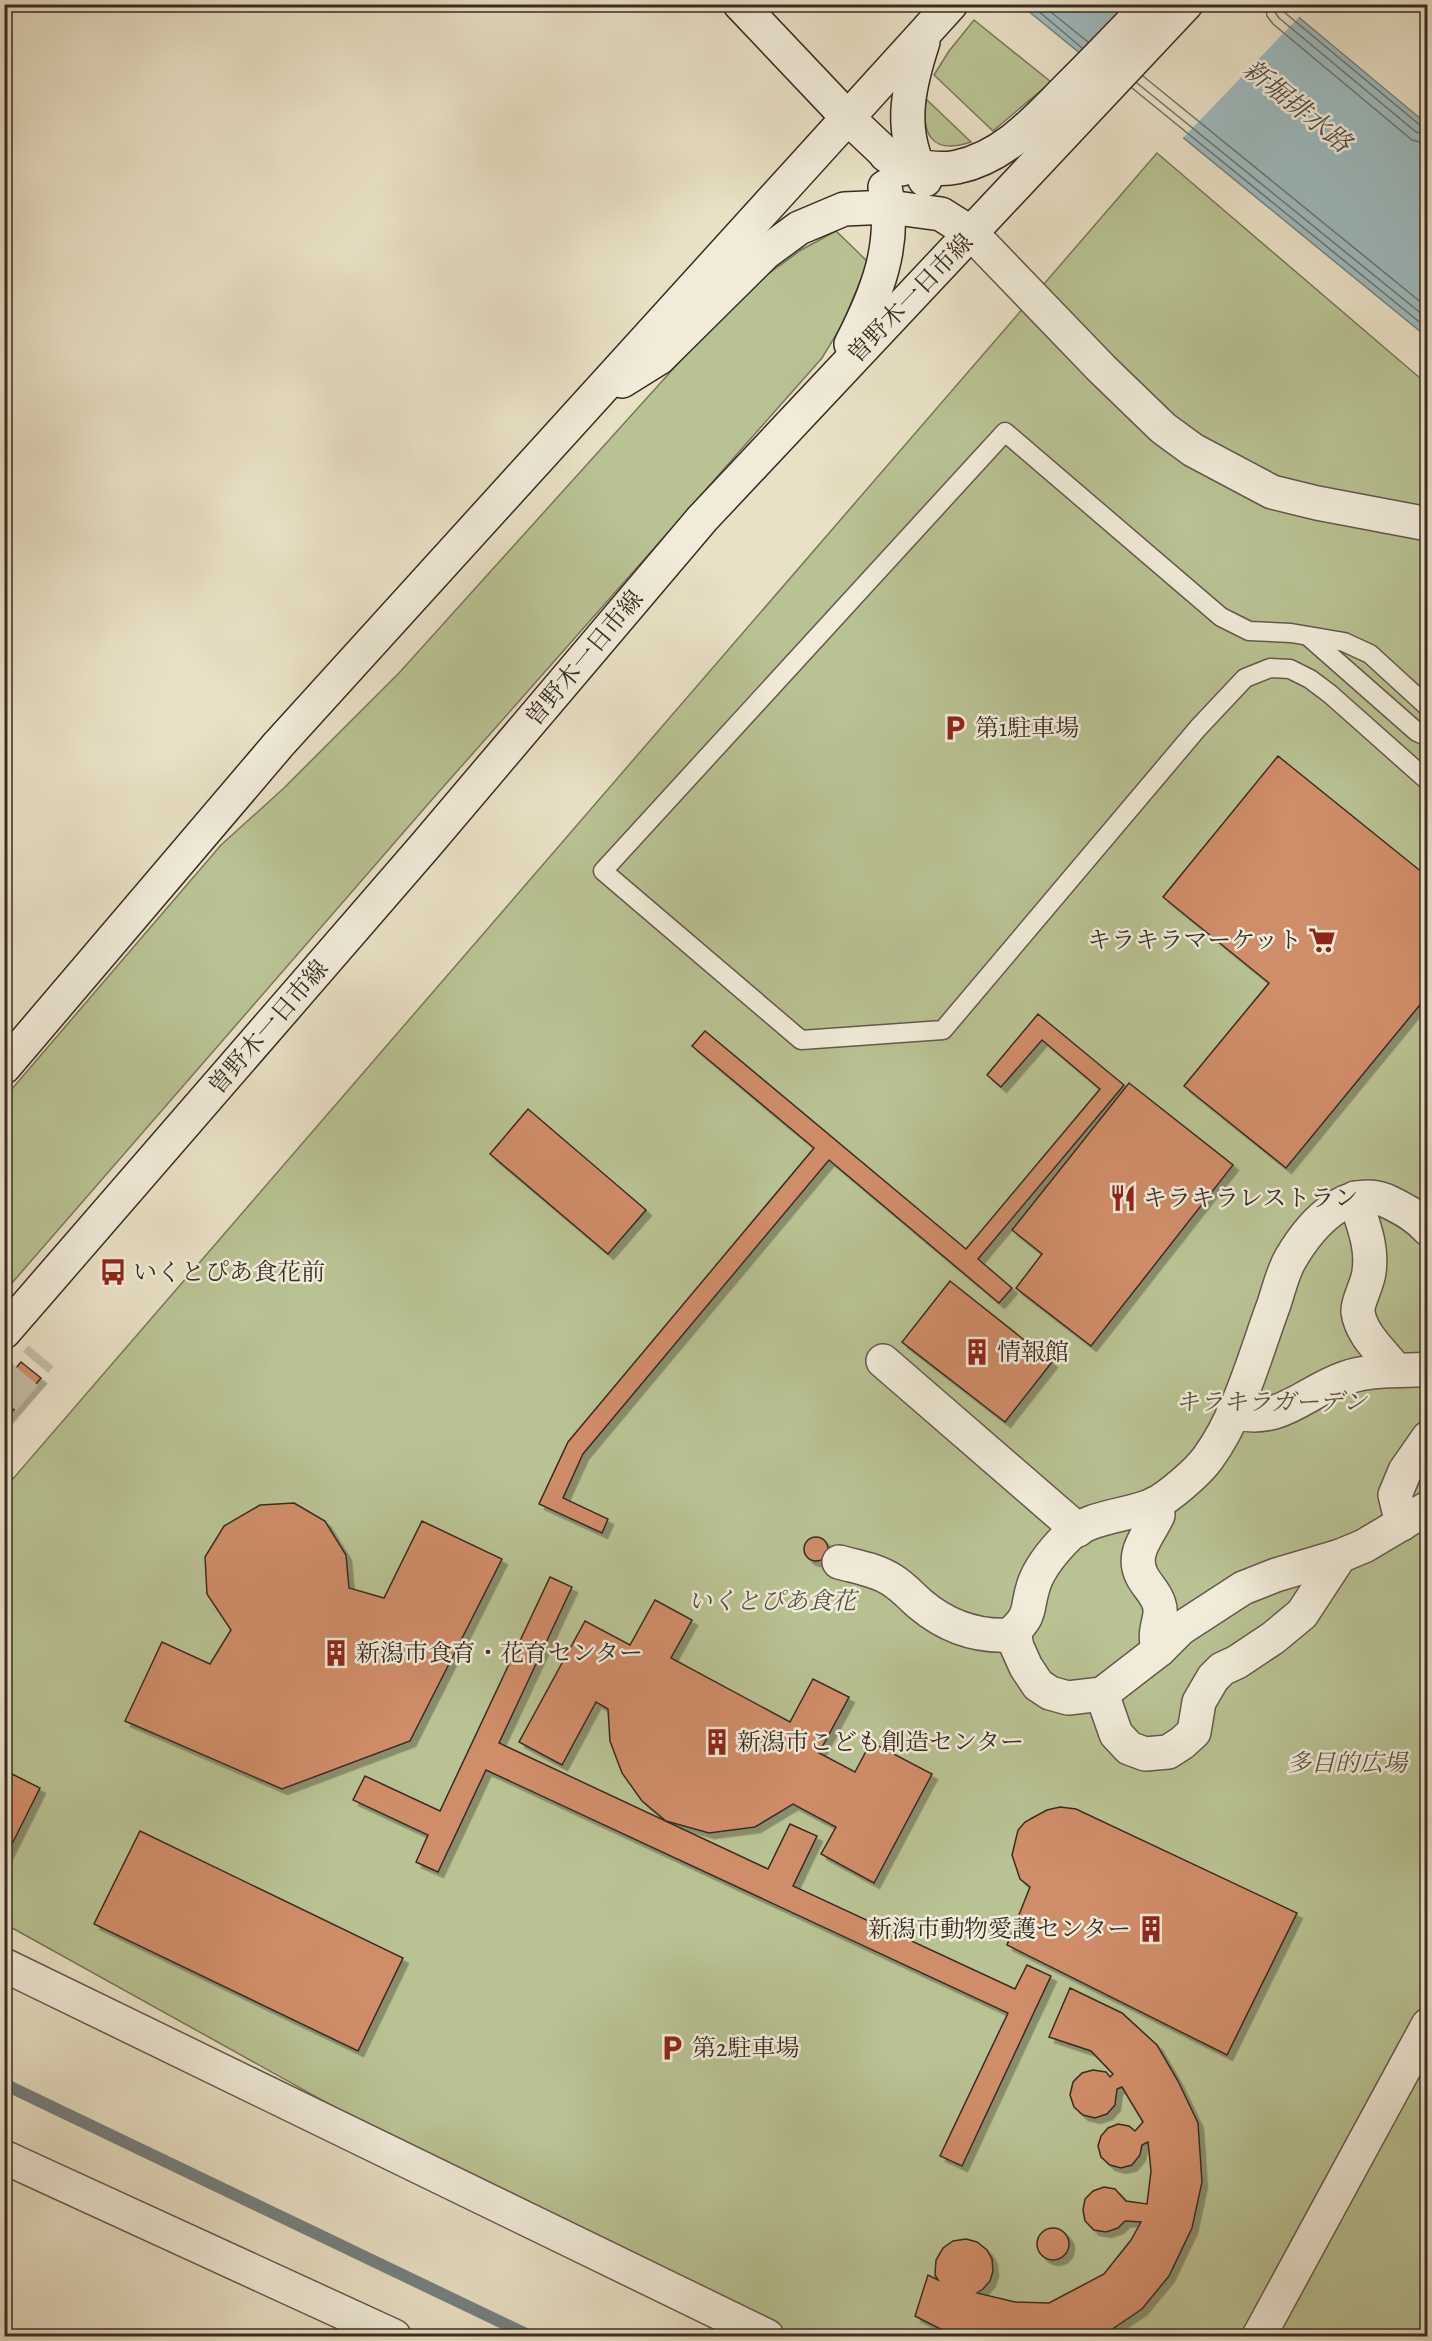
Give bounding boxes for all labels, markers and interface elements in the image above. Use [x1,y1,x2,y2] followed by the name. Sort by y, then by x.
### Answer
[1235,51,1360,162] water label: 新堀排水路
[840,226,980,370] street label: 曽野木一日市線
[518,583,650,733] street label: 曽野木一日市線
[975,712,1079,744] place label: 第1駐車場
[940,713,970,743] parking icon: 第1駐車場
[1087,924,1302,956] place label: キラキラマーケット
[1307,925,1337,955] supermarket icon: キラキラマーケット
[201,953,335,1101] street label: 曽野木一日市線
[1143,1182,1358,1214] place label: キラキラレストラン
[1108,1183,1138,1213] restaurant icon: キラキラレストラン
[133,1256,325,1288] place label: いくとぴあ食花前
[98,1257,128,1287] bus stop icon: いくとぴあ食花前
[997,1336,1069,1368] place label: 情報館
[962,1337,992,1367] building icon: 情報館
[1175,1386,1369,1418] park label: キラキラガーデン
[688,1585,860,1617] park label: いくとぴあ食花
[356,1637,643,1669] place label: 新潟市食育・花育センター
[321,1638,351,1668] building icon: 新潟市食育・花育センター
[737,1726,1024,1758] place label: 新潟市こども創造センター
[702,1727,732,1757] building icon: 新潟市こども創造センター
[1287,1747,1409,1779] park label: 多目的広場
[868,1913,1131,1945] place label: 新潟市動物愛護センター
[1136,1914,1166,1944] building icon: 新潟市動物愛護センター
[692,2032,799,2064] place label: 第2駐車場
[657,2033,687,2063] parking icon: 第2駐車場

